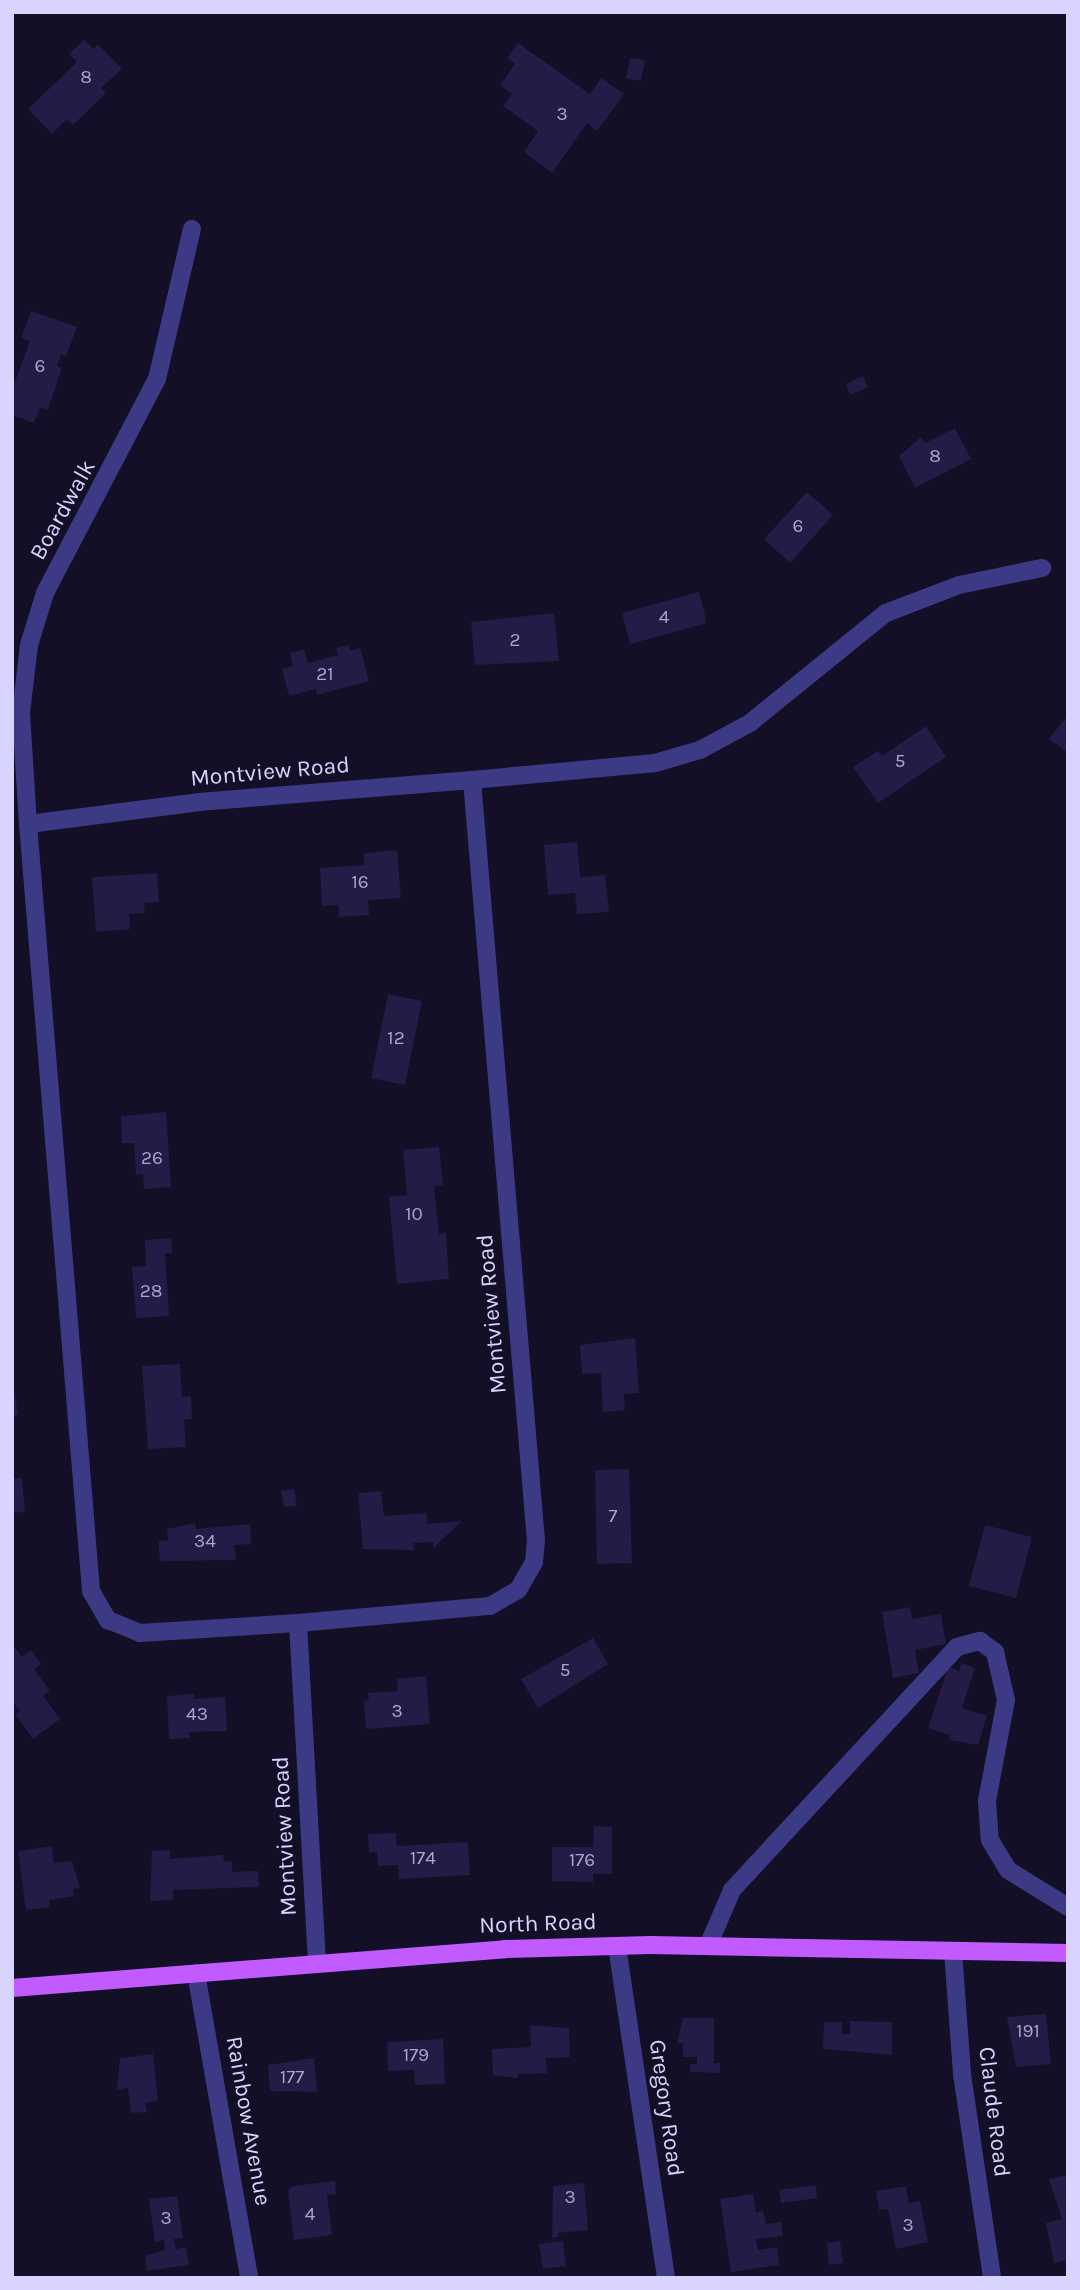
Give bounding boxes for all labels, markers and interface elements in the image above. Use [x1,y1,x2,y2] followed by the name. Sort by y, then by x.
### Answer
[80,67,92,89] house number: 8
[556,104,568,126] house number: 3
[35,356,45,378] house number: 6
[929,446,941,468] house number: 8
[24,455,102,565] street label: Boardwalk
[793,516,803,538] house number: 6
[659,607,669,629] house number: 4
[509,630,521,652] house number: 2
[316,664,334,686] house number: 21
[189,751,351,793] street label: Montview Road
[895,751,905,773] house number: 5
[351,872,369,894] house number: 16
[387,1028,405,1050] house number: 12
[141,1148,163,1170] house number: 26
[405,1204,423,1226] house number: 10
[471,1233,513,1395] street label: Montview Road
[140,1281,162,1303] house number: 28
[609,1506,617,1528] house number: 7
[194,1531,216,1553] house number: 34
[560,1660,570,1682] house number: 5
[391,1701,403,1723] house number: 3
[186,1704,208,1726] house number: 43
[267,1755,303,1917] street label: Montview Road
[410,1848,436,1870] house number: 174
[569,1850,595,1872] house number: 176
[479,1908,597,1940] street label: North Road
[1016,2021,1040,2043] house number: 191
[220,2034,276,2208] street label: Rainbow Avenue
[643,2038,689,2178] street label: Gregory Road
[403,2045,429,2067] house number: 179
[972,2045,1016,2179] street label: Claude Road
[280,2067,304,2089] house number: 177
[564,2187,576,2209] house number: 3
[305,2204,315,2226] house number: 4
[160,2208,172,2230] house number: 3
[902,2215,914,2237] house number: 3

